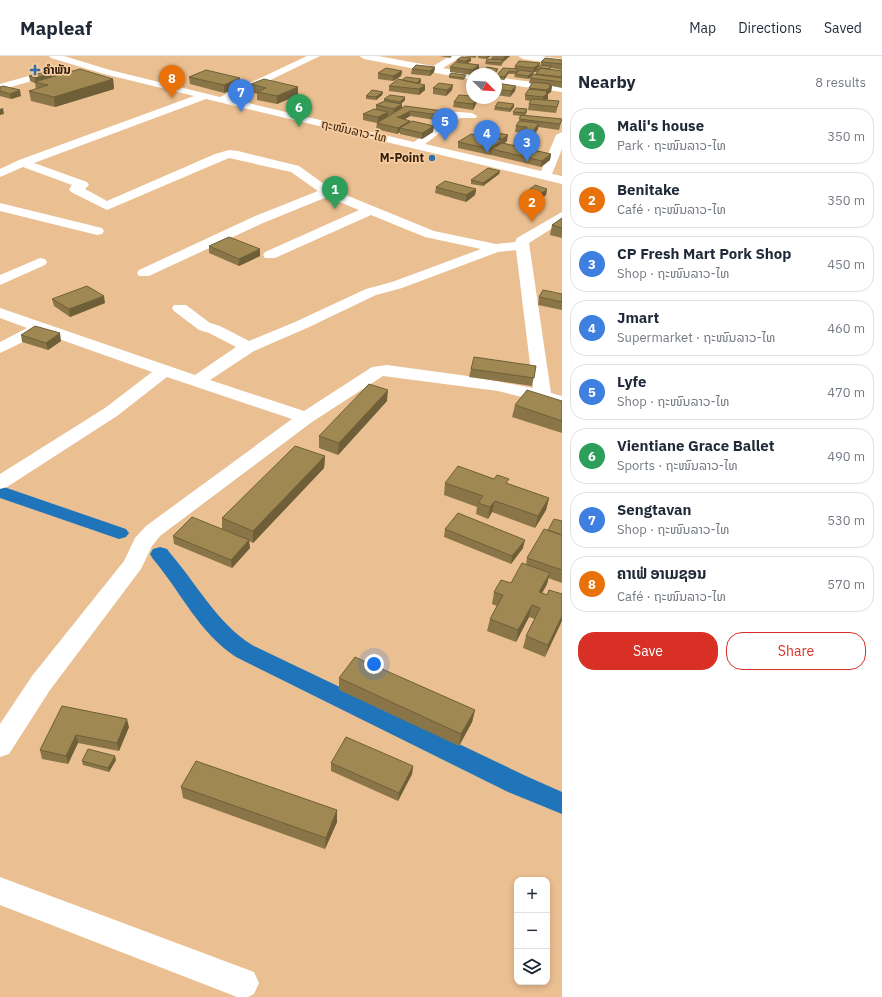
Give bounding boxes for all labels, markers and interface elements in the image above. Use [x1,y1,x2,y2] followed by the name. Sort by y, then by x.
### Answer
[20,16,92,40] text: Mapleaf
[689,19,716,37] text: Map
[738,19,802,37] text: Directions
[824,19,862,37] text: Saved
[43,62,71,77] place label: ຄໍາພັນ
[30,65,40,75] marker: ຄໍາພັນ
[159,65,185,98] pin: 8
[466,68,502,104] north arrow
[578,71,636,93] text: Nearby
[815,74,866,91] text: 8 results
[228,79,254,112] pin: 7
[286,94,312,127] pin: 6
[432,108,458,141] pin: 5
[320,116,388,145] street label: ຖະໜົນລາວ-ໄທ
[617,116,704,135] text: Mali's house
[474,120,500,153] pin: 4
[588,128,596,145] text: 1
[827,128,865,145] text: 350 m
[514,129,540,162] pin: 3
[617,137,726,154] text: Park · ຖະໜົນລາວ-ໄທ
[380,150,424,165] place label: M-Point
[427,153,437,163] marker: M-Point
[322,176,348,209] pin: 1
[617,180,680,199] text: Benitake
[519,189,545,222] pin: 2
[588,192,596,209] text: 2
[827,192,865,209] text: 350 m
[617,201,726,218] text: Café · ຖະໜົນລາວ-ໄທ
[617,244,791,263] text: CP Fresh Mart Pork Shop
[588,256,596,273] text: 3
[827,256,865,273] text: 450 m
[617,265,729,282] text: Shop · ຖະໜົນລາວ-ໄທ
[617,308,659,327] text: Jmart
[588,320,596,337] text: 4
[827,320,865,337] text: 460 m
[617,329,775,346] text: Supermarket · ຖະໜົນລາວ-ໄທ
[617,372,646,391] text: Lyfe
[588,384,596,401] text: 5
[827,384,865,401] text: 470 m
[617,393,729,410] text: Shop · ຖະໜົນລາວ-ໄທ
[617,436,774,455] text: Vientiane Grace Ballet
[588,448,596,465] text: 6
[827,448,865,465] text: 490 m
[617,457,738,474] text: Sports · ຖະໜົນລາວ-ໄທ
[617,500,692,519] text: Sengtavan
[588,512,596,529] text: 7
[827,512,865,529] text: 530 m
[617,521,729,538] text: Shop · ຖະໜົນລາວ-ໄທ
[617,564,706,583] text: ຄາເຟ່ ອາເມຊອນ
[588,576,596,593] text: 8
[827,576,865,593] text: 570 m
[617,588,726,605] text: Café · ຖະໜົນລາວ-ໄທ
[578,632,718,670] button: Save
[726,632,866,670] button: Share
[364,654,384,674] your location
[514,877,550,985] map controls
[514,877,550,913] button: +
[514,913,550,949] button: −
[514,949,550,985] button: layers

